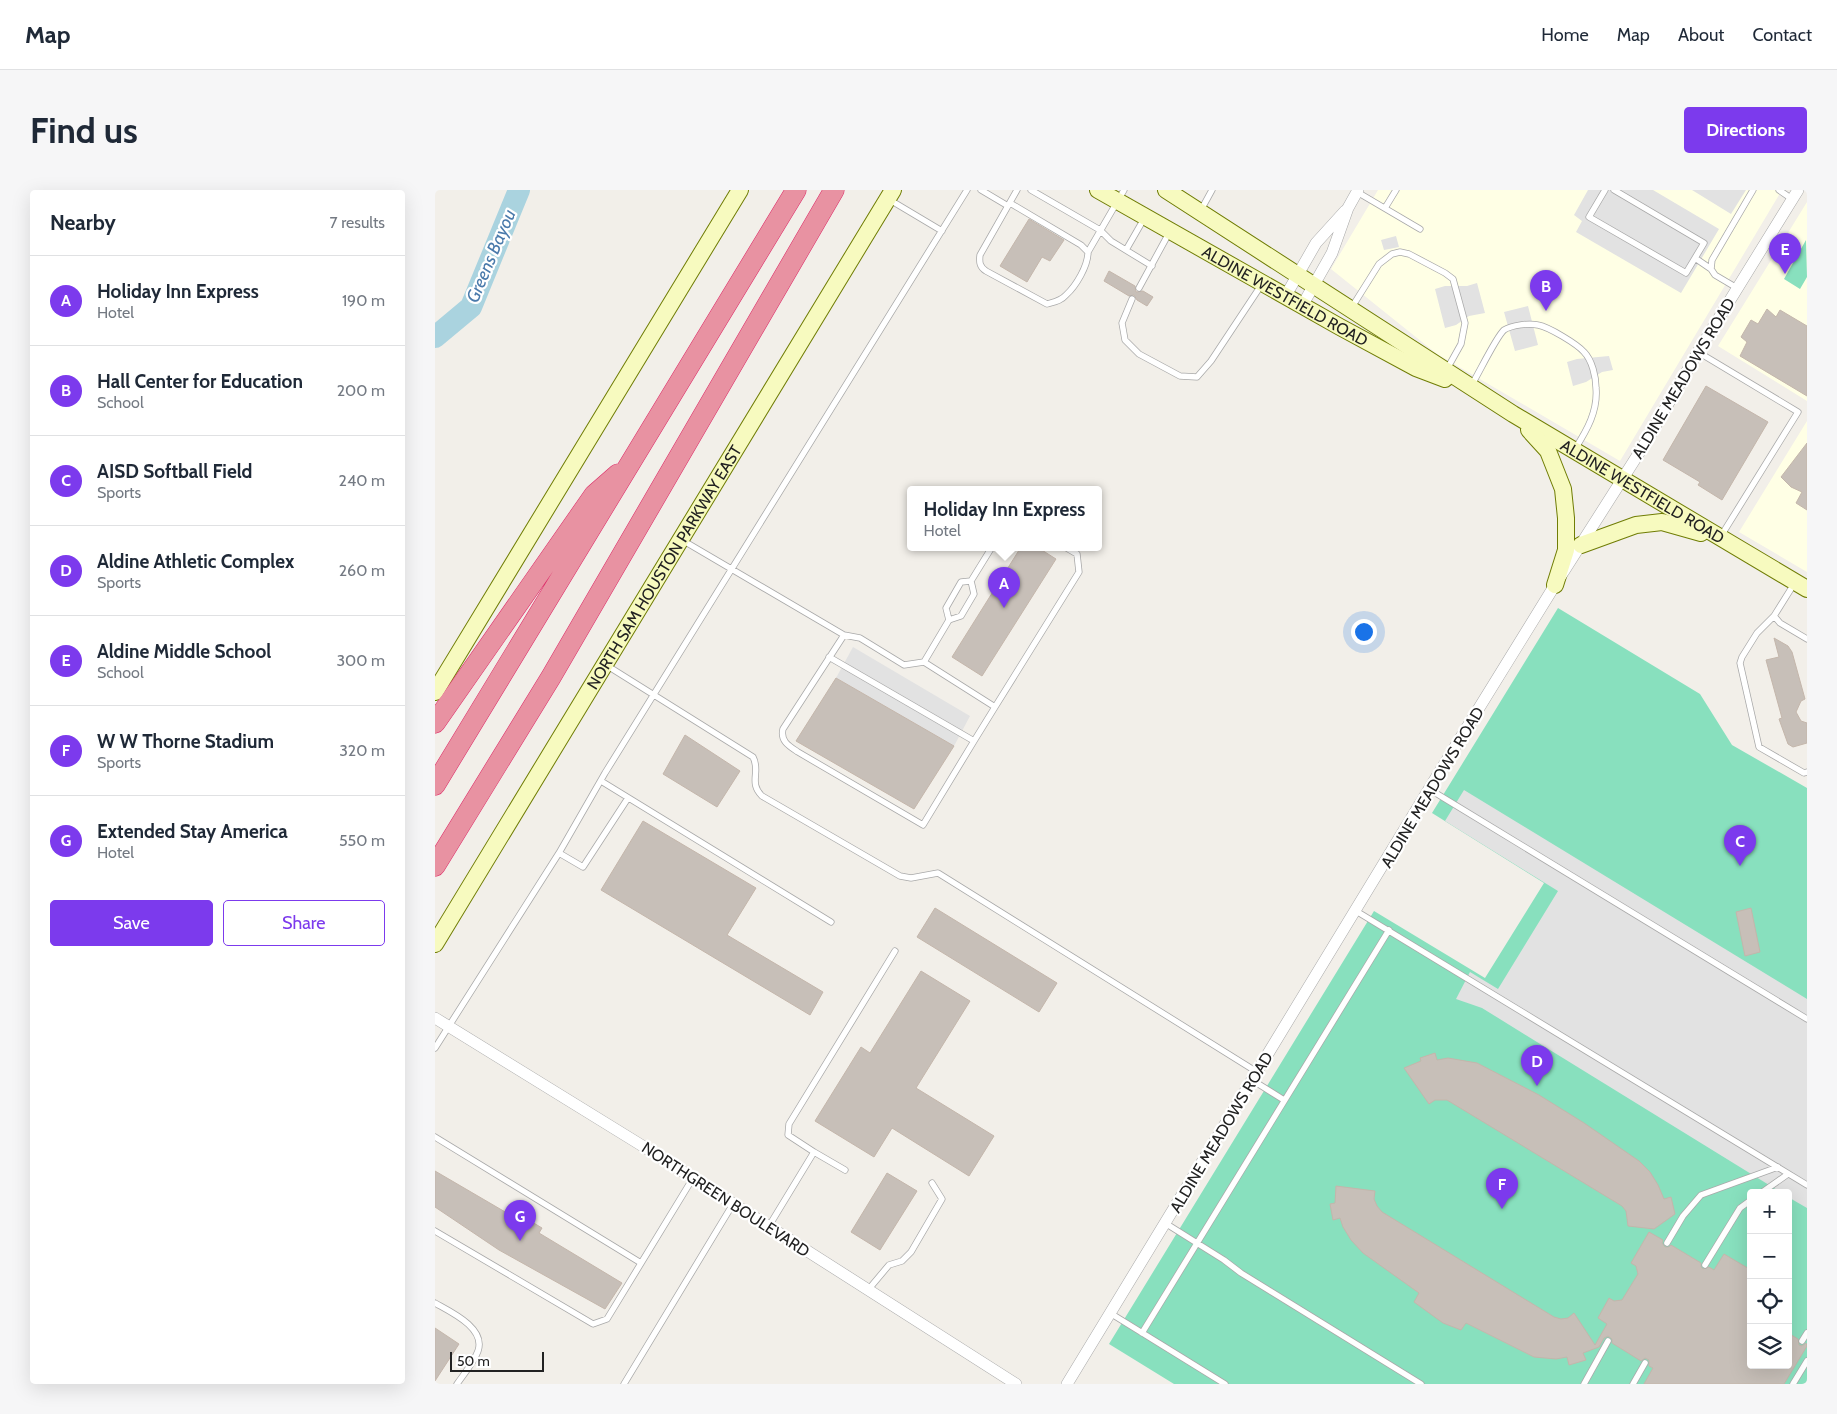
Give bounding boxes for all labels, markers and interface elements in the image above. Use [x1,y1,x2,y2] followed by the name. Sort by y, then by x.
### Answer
[25,20,71,49] text: Map
[1541,24,1589,46] text: Home
[1617,24,1650,46] text: Map
[1678,24,1724,46] text: About
[1752,24,1812,46] text: Contact
[1684,107,1807,153] button: Directions
[30,109,138,152] text: Find us
[462,206,521,306] water label: Greens Bayou
[50,210,116,235] text: Nearby
[330,213,385,232] text: 7 results
[1769,233,1801,274] pin: E
[1199,242,1371,350] street label: ALDINE WESTFIELD ROAD
[1530,270,1562,311] pin: B
[97,280,259,303] text: Holiday Inn Express
[61,291,71,310] text: A
[342,291,385,310] text: 190 m
[1628,294,1739,462] street label: ALDINE MEADOWS ROAD
[97,303,134,322] text: Hotel
[97,370,303,393] text: Hall Center for Education
[61,381,71,400] text: B
[337,381,385,400] text: 200 m
[97,393,144,412] text: School
[1557,436,1728,548] street label: ALDINE WESTFIELD ROAD
[583,441,746,693] street label: NORTH SAM HOUSTON PARKWAY EAST
[97,460,252,483] text: AISD Softball Field
[61,471,71,490] text: C
[339,471,385,490] text: 240 m
[97,483,141,502] text: Sports
[907,486,1102,551] popup
[924,498,1085,521] text: Holiday Inn Express
[924,521,961,540] text: Hotel
[97,550,294,573] text: Aldine Athletic Complex
[60,561,72,580] text: D
[339,561,385,580] text: 260 m
[988,567,1020,608] pin: A
[97,573,141,592] text: Sports
[1351,619,1377,645] your location
[97,640,271,663] text: Aldine Middle School
[61,651,71,670] text: E
[336,651,385,670] text: 300 m
[97,663,144,682] text: School
[1377,703,1488,871] street label: ALDINE MEADOWS ROAD
[97,730,274,753] text: W W Thorne Stadium
[62,741,70,760] text: F
[339,741,385,760] text: 320 m
[97,753,141,772] text: Sports
[97,820,288,843] text: Extended Stay America
[1724,825,1756,866] pin: C
[61,831,71,850] text: G
[339,831,385,850] text: 550 m
[97,843,134,862] text: Hotel
[50,900,213,946] button: Save
[223,900,385,946] button: Share
[1521,1045,1553,1086] pin: D
[1166,1048,1277,1216] street label: ALDINE MEADOWS ROAD
[638,1138,813,1261] street label: NORTHGREEN BOULEVARD
[1486,1168,1518,1209] pin: F
[1747,1189,1792,1369] map controls
[1747,1189,1792,1234] button: +
[504,1200,536,1241] pin: G
[1747,1234,1792,1279] button: −
[1747,1279,1792,1324] button: locate
[1747,1324,1792,1369] button: layers
[450,1349,544,1372] scale bar
[457,1352,490,1370] text: 50 m

